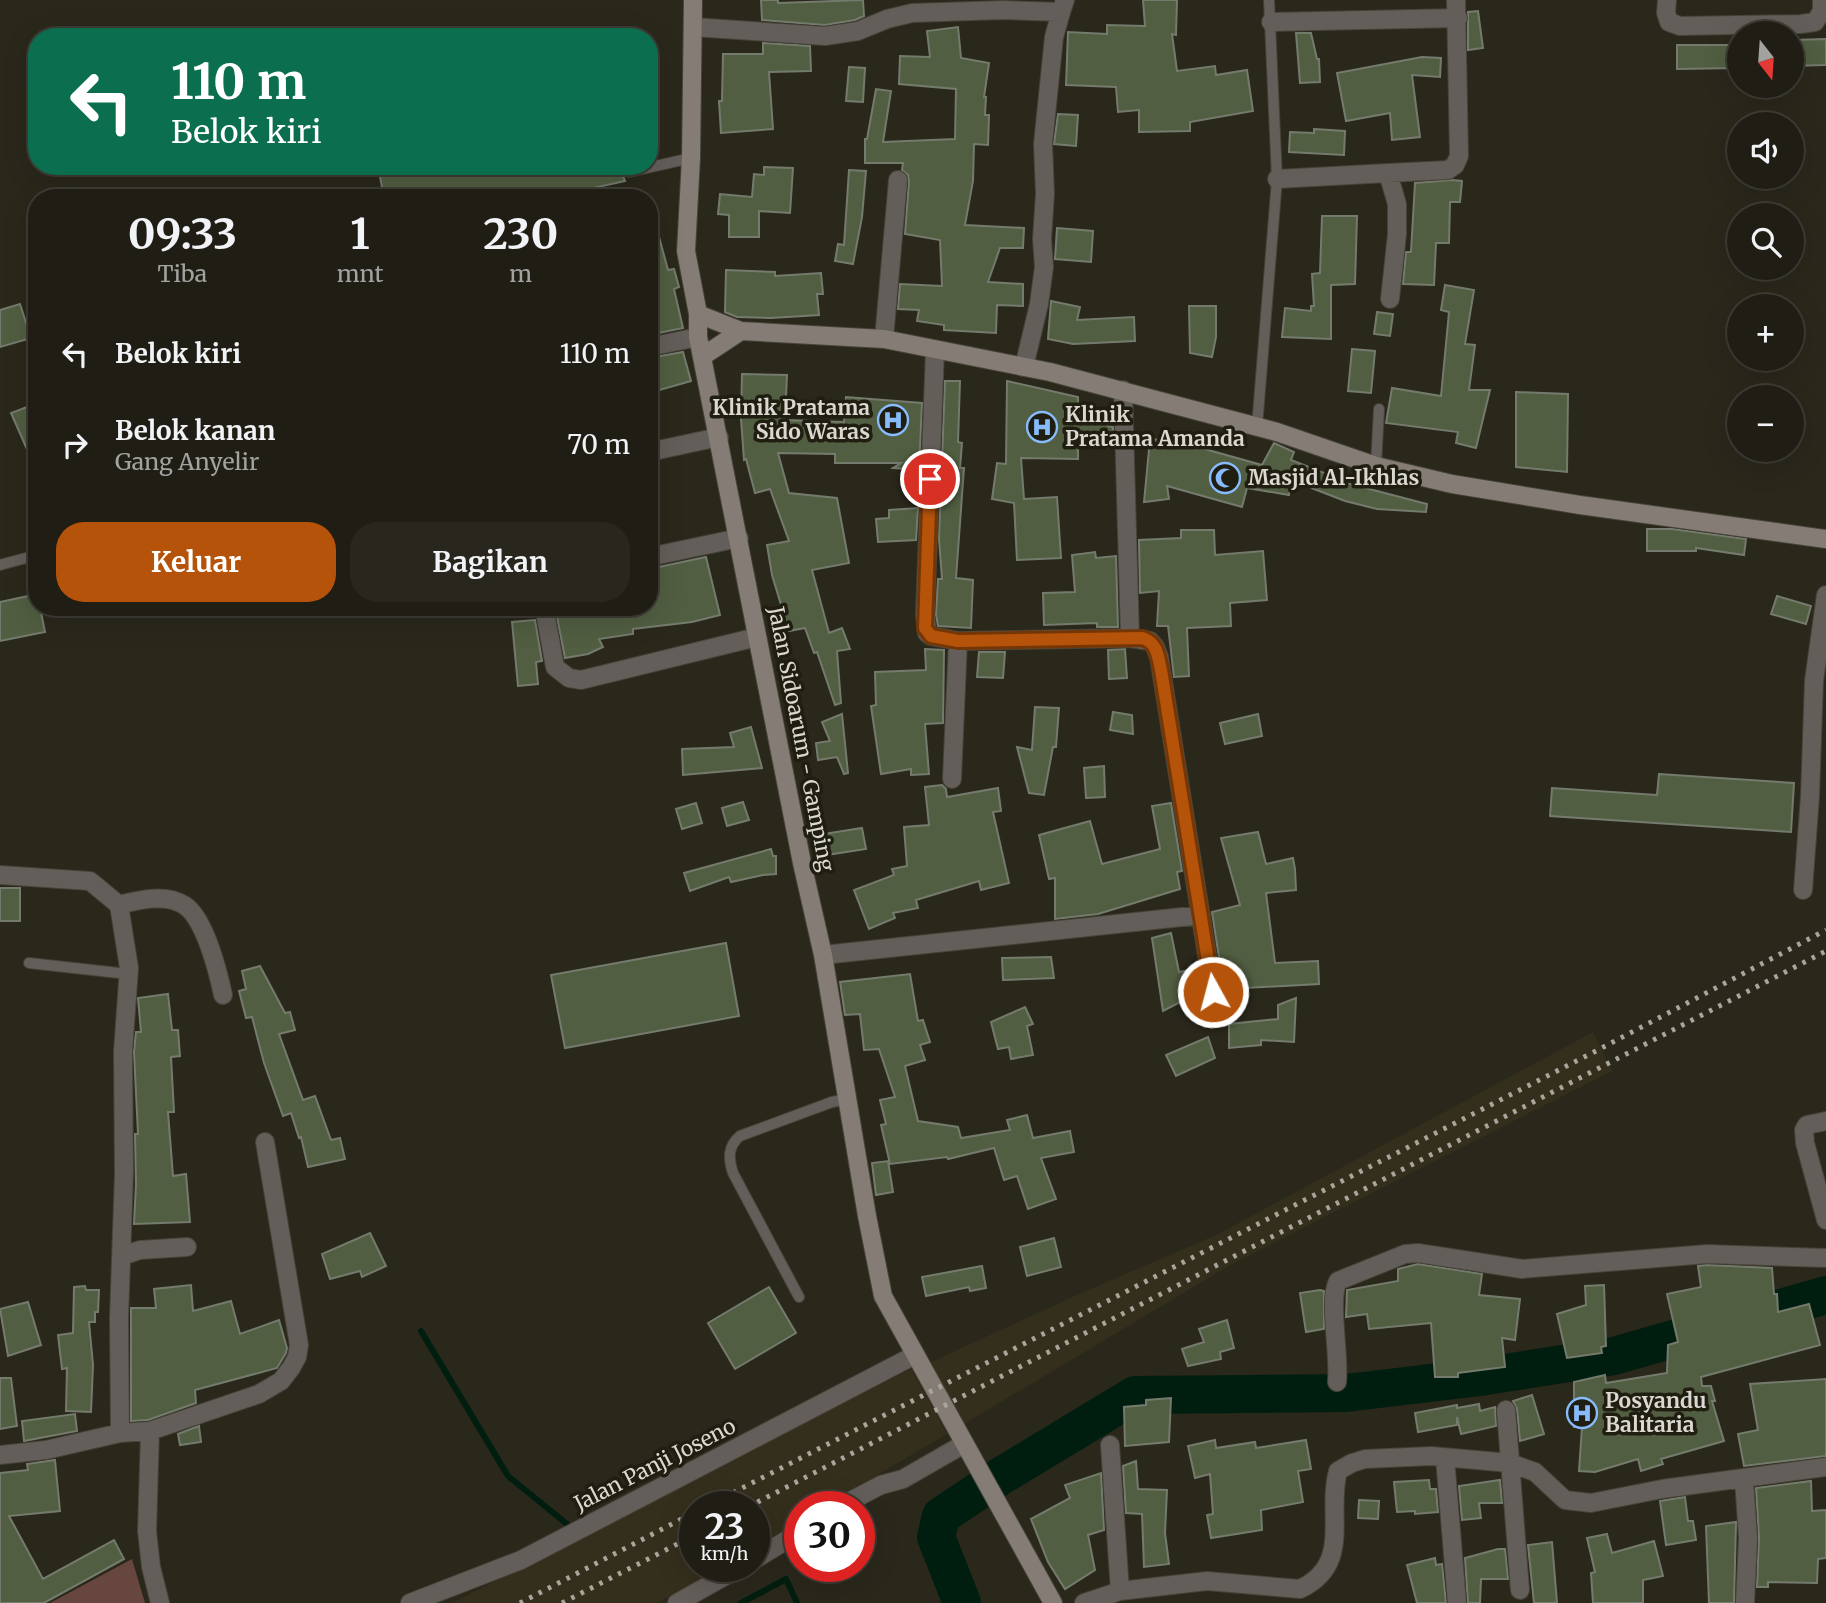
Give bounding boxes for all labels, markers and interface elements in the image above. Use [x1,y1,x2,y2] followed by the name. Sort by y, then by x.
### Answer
[1727,21,1804,98] north arrow
[1727,21,1804,462] map controls
[171,51,306,112] text: 110 m
[56,56,147,147] icon: left
[171,112,322,152] text: Belok kiri
[1727,112,1804,189] button: sound
[1727,203,1804,280] button: search
[128,208,237,260] text: 09:33
[350,208,370,260] text: 1
[483,208,558,260] text: 230
[158,259,207,288] text: Tiba
[337,259,383,288] text: mnt
[509,259,532,288] text: m
[1727,294,1804,371] button: +
[56,335,94,373] icon: left
[115,337,241,370] text: Belok kiri
[560,337,630,370] text: 110 m
[1727,385,1804,462] button: −
[712,394,870,445] place label: Klinik Pratama Sido Waras
[1065,401,1245,452] place label: Klinik Pratama Amanda
[876,403,910,437] hospital icon: Klinik Pratama Sido Waras
[1025,410,1059,444] hospital icon: Klinik Pratama Amanda
[115,414,275,447] text: Belok kanan
[56,426,94,464] icon: right
[567,428,630,461] text: 70 m
[115,447,259,476] text: Gang Anyelir
[900,449,960,509] pin
[911,460,949,498] icon: arrive
[1208,461,1242,495] mosque icon: Masjid Al-Ikhlas
[1248,464,1420,491] place label: Masjid Al-Ikhlas
[56,522,336,602] button: Keluar
[350,522,630,602] button: Bagikan
[762,603,840,874] street label: Jalan Sidoarum - Gamping
[1176,955,1250,1029] position arrow
[1605,1387,1706,1438] place label: Posyandu Balitaria
[1565,1396,1599,1430] hospital icon: Posyandu Balitaria
[569,1412,740,1517] street label: Jalan Panji Joseno
[784,1491,875,1582] speed limit sign: 30
[705,1505,744,1549] text: 23
[701,1542,748,1565] text: km/h

